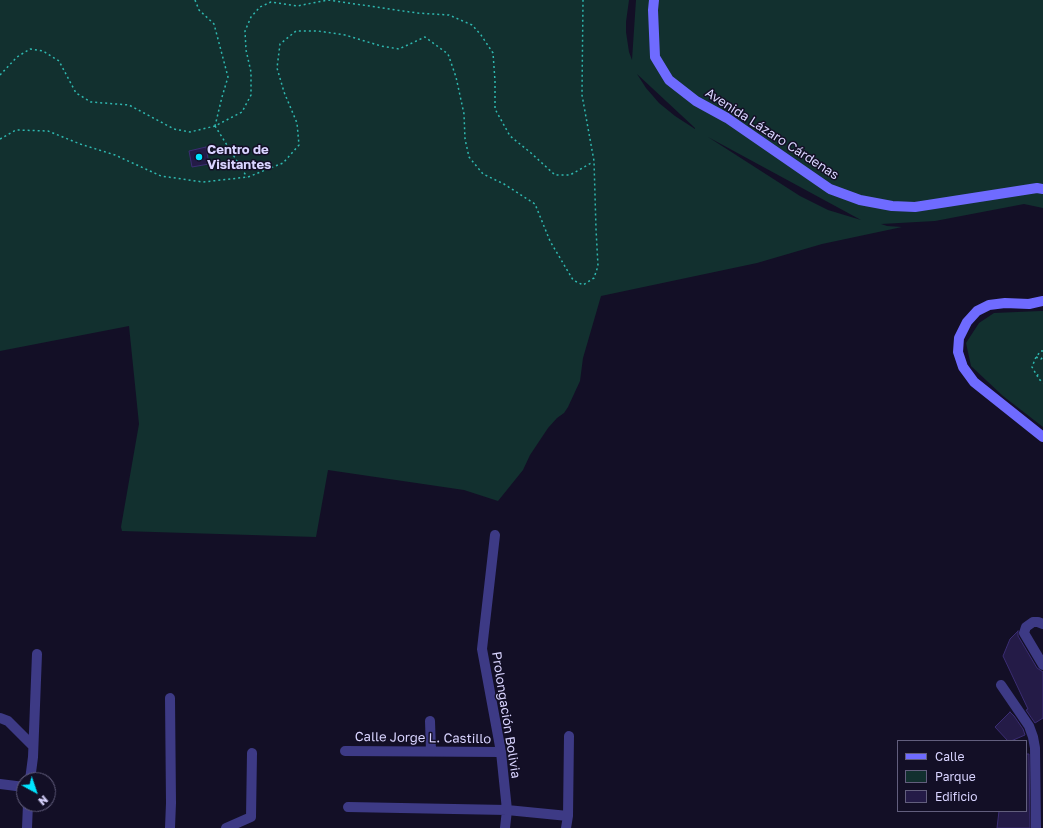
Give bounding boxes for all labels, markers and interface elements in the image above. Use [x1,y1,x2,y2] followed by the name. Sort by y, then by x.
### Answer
[702,85,842,183] street label: Avenida Lázaro Cárdenas
[207,142,271,173] place label: Centro de Visitantes
[194,152,204,162] marker: Centro de Visitantes
[488,650,524,780] street label: Prolongación Bolivia
[355,729,491,747] street label: Calle Jorge L. Castillo
[897,740,1027,812] legend
[935,749,964,764] text: Calle
[935,769,976,784] text: Parque
[16,772,56,812] north arrow
[935,789,977,804] text: Edificio
[36,793,51,808] text: N

